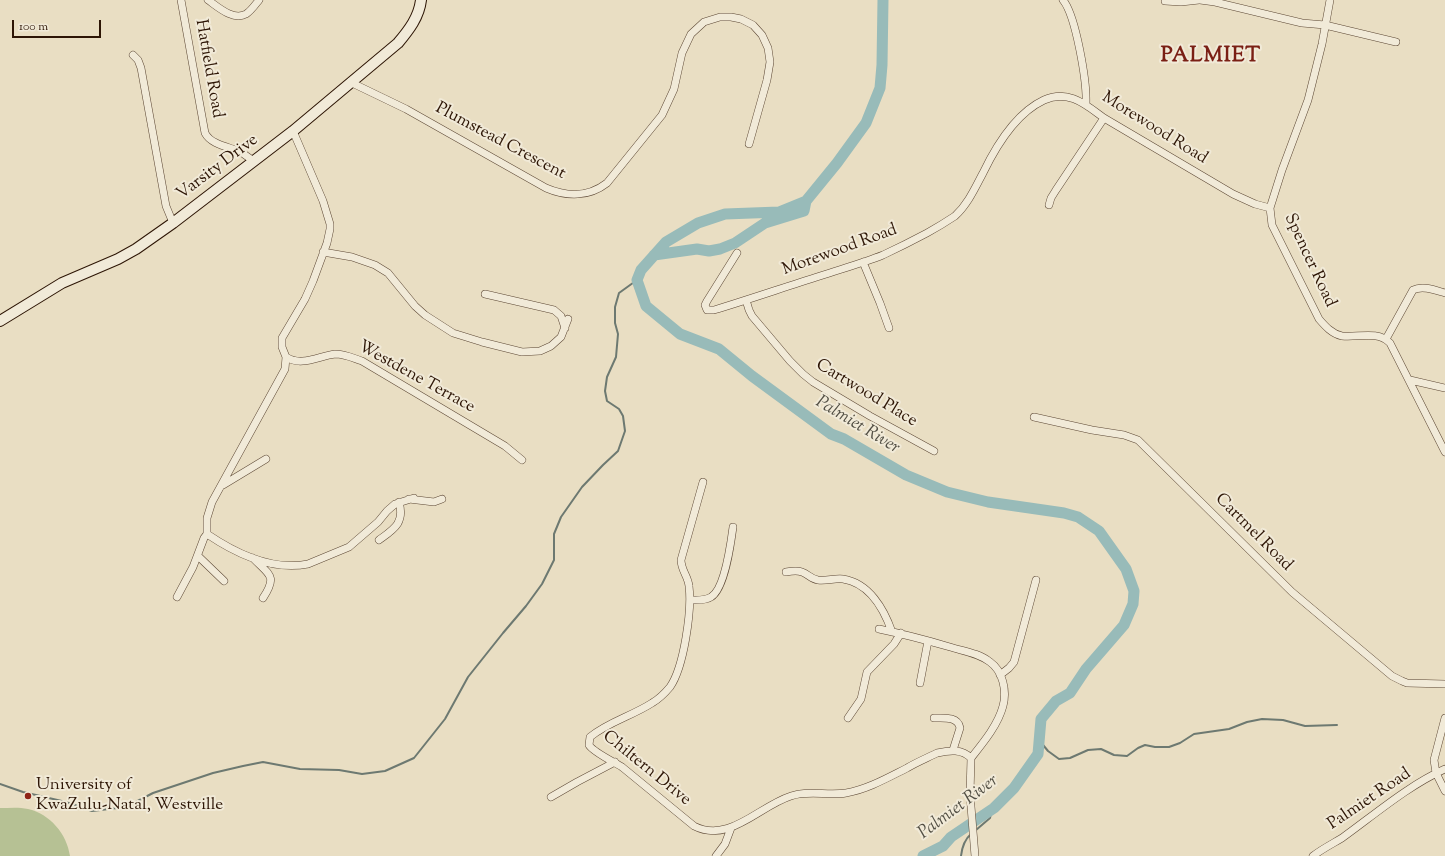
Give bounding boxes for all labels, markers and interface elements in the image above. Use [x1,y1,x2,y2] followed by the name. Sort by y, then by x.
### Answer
[14,12,103,38] scale bar
[19,18,48,36] text: 100 m
[189,18,227,120] street label: Hatfield Road
[1161,44,1261,70] district label: PALMIET
[1097,88,1211,170] street label: Morewood Road
[431,99,569,185] street label: Plumstead Crescent
[173,131,263,205] street label: Varsity Drive
[1278,211,1340,311] street label: Spencer Road
[780,221,900,281] street label: Morewood Road
[354,337,478,419] street label: Westdene Terrace
[812,356,920,432] street label: Cartwood Place
[811,392,903,460] water label: Palmiet River
[1210,490,1296,576] street label: Cartmel Road
[598,727,694,811] street label: Chiltern Drive
[1324,765,1416,835] street label: Palmiet Road
[915,771,1003,845] water label: Palmiet River
[36,776,223,816] place label: University of KwaZulu-Natal, Westville
[23,791,33,801] marker: University of KwaZulu-Natal, Westville

